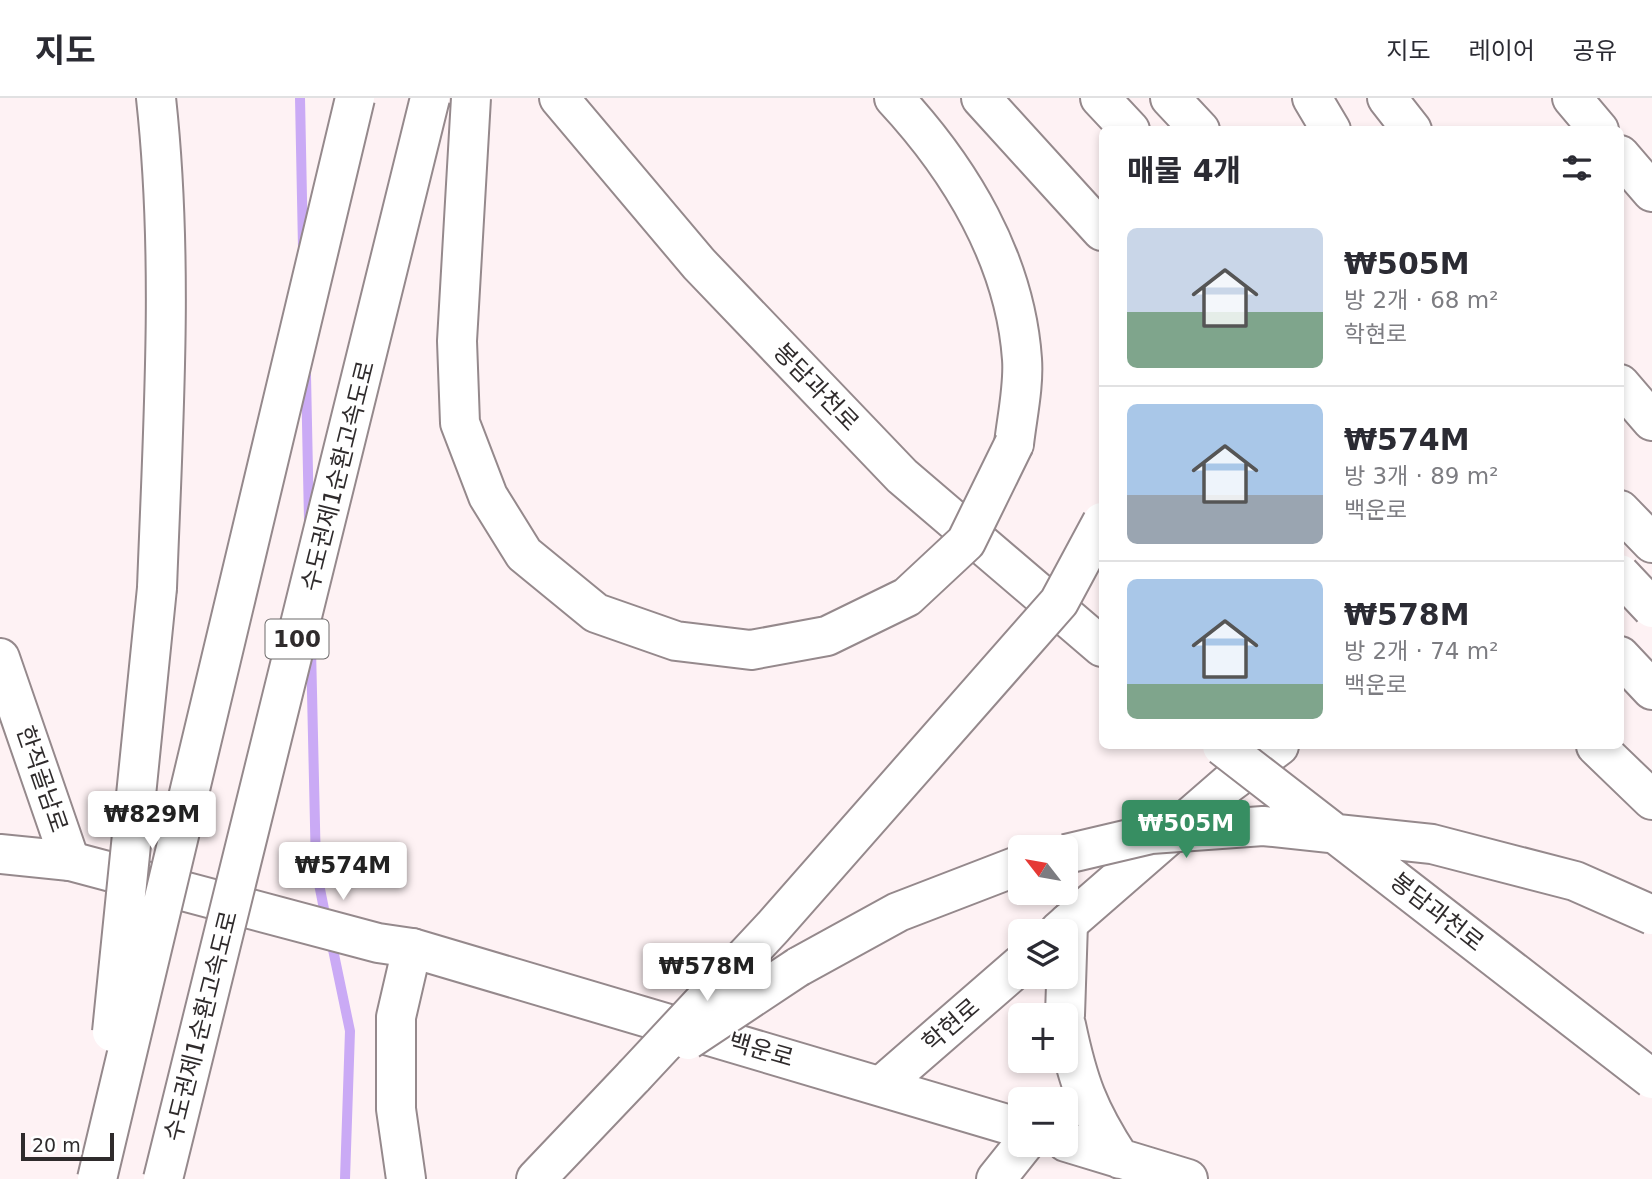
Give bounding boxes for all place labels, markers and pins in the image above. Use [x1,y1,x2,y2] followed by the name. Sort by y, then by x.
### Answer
[103,792,201,851] pin: ₩829M
[1137,800,1235,860] pin: ₩505M
[294,842,392,902] pin: ₩574M
[658,944,756,1003] pin: ₩578M

